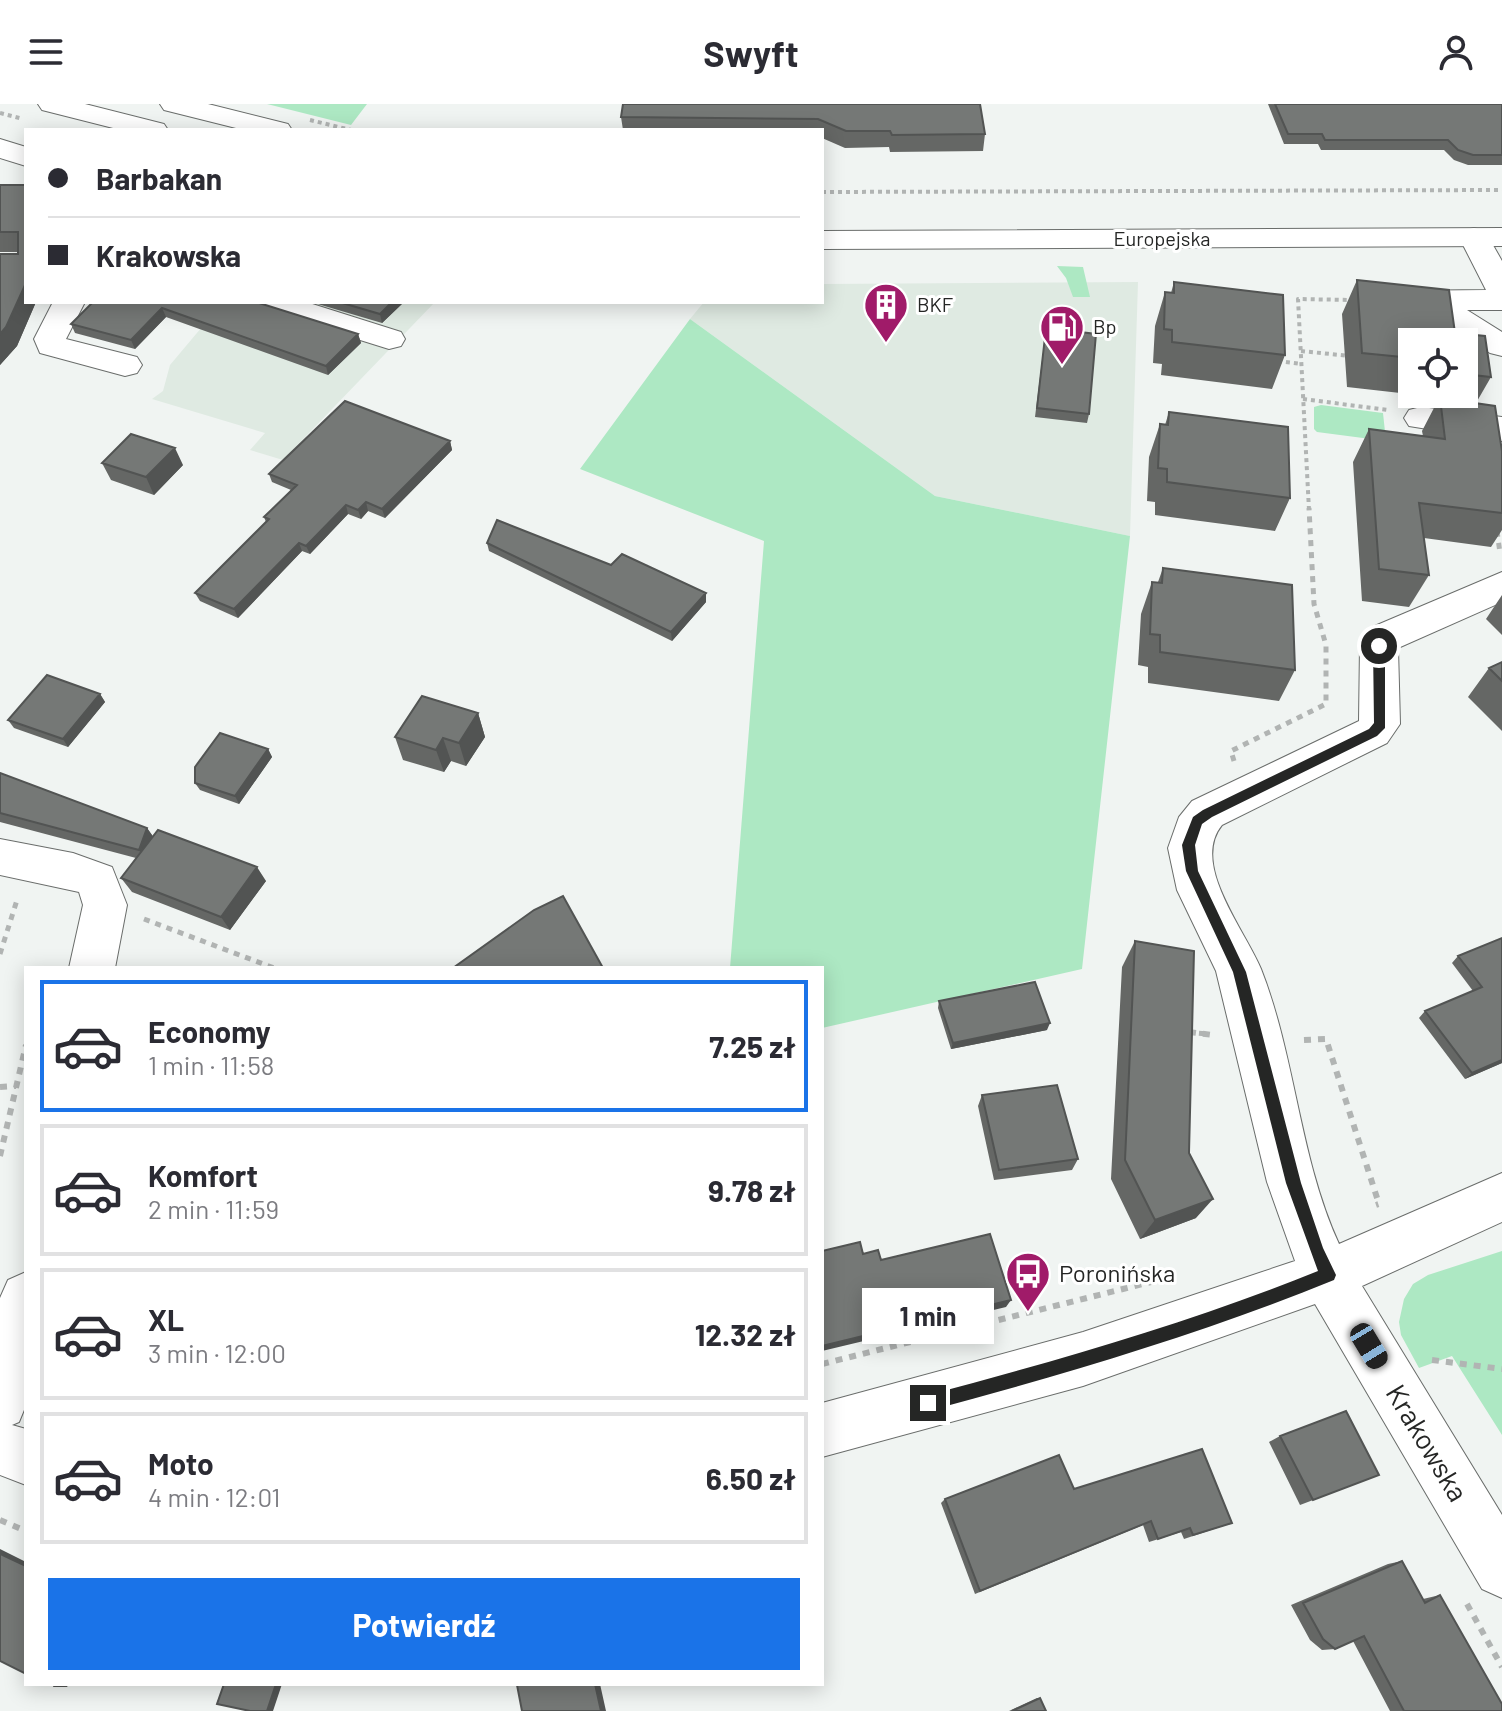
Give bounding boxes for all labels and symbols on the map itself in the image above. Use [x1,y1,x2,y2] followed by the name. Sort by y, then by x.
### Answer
[1113,226,1211,250] street label: Europejska
[862,281,910,344] building icon: BKF
[917,292,953,316] place label: BKF
[1038,303,1086,366] fuel station icon: Bp
[1093,314,1117,338] place label: Bp
[1361,628,1397,664] route start
[1004,1250,1052,1313] bus stop icon: Poronińska
[1059,1258,1175,1287] place label: Poronińska
[862,1287,994,1343] callout: 1 min
[1346,1319,1392,1373] car
[1380,1378,1476,1507] street label: Krakowska
[910,1385,946,1421] route end

